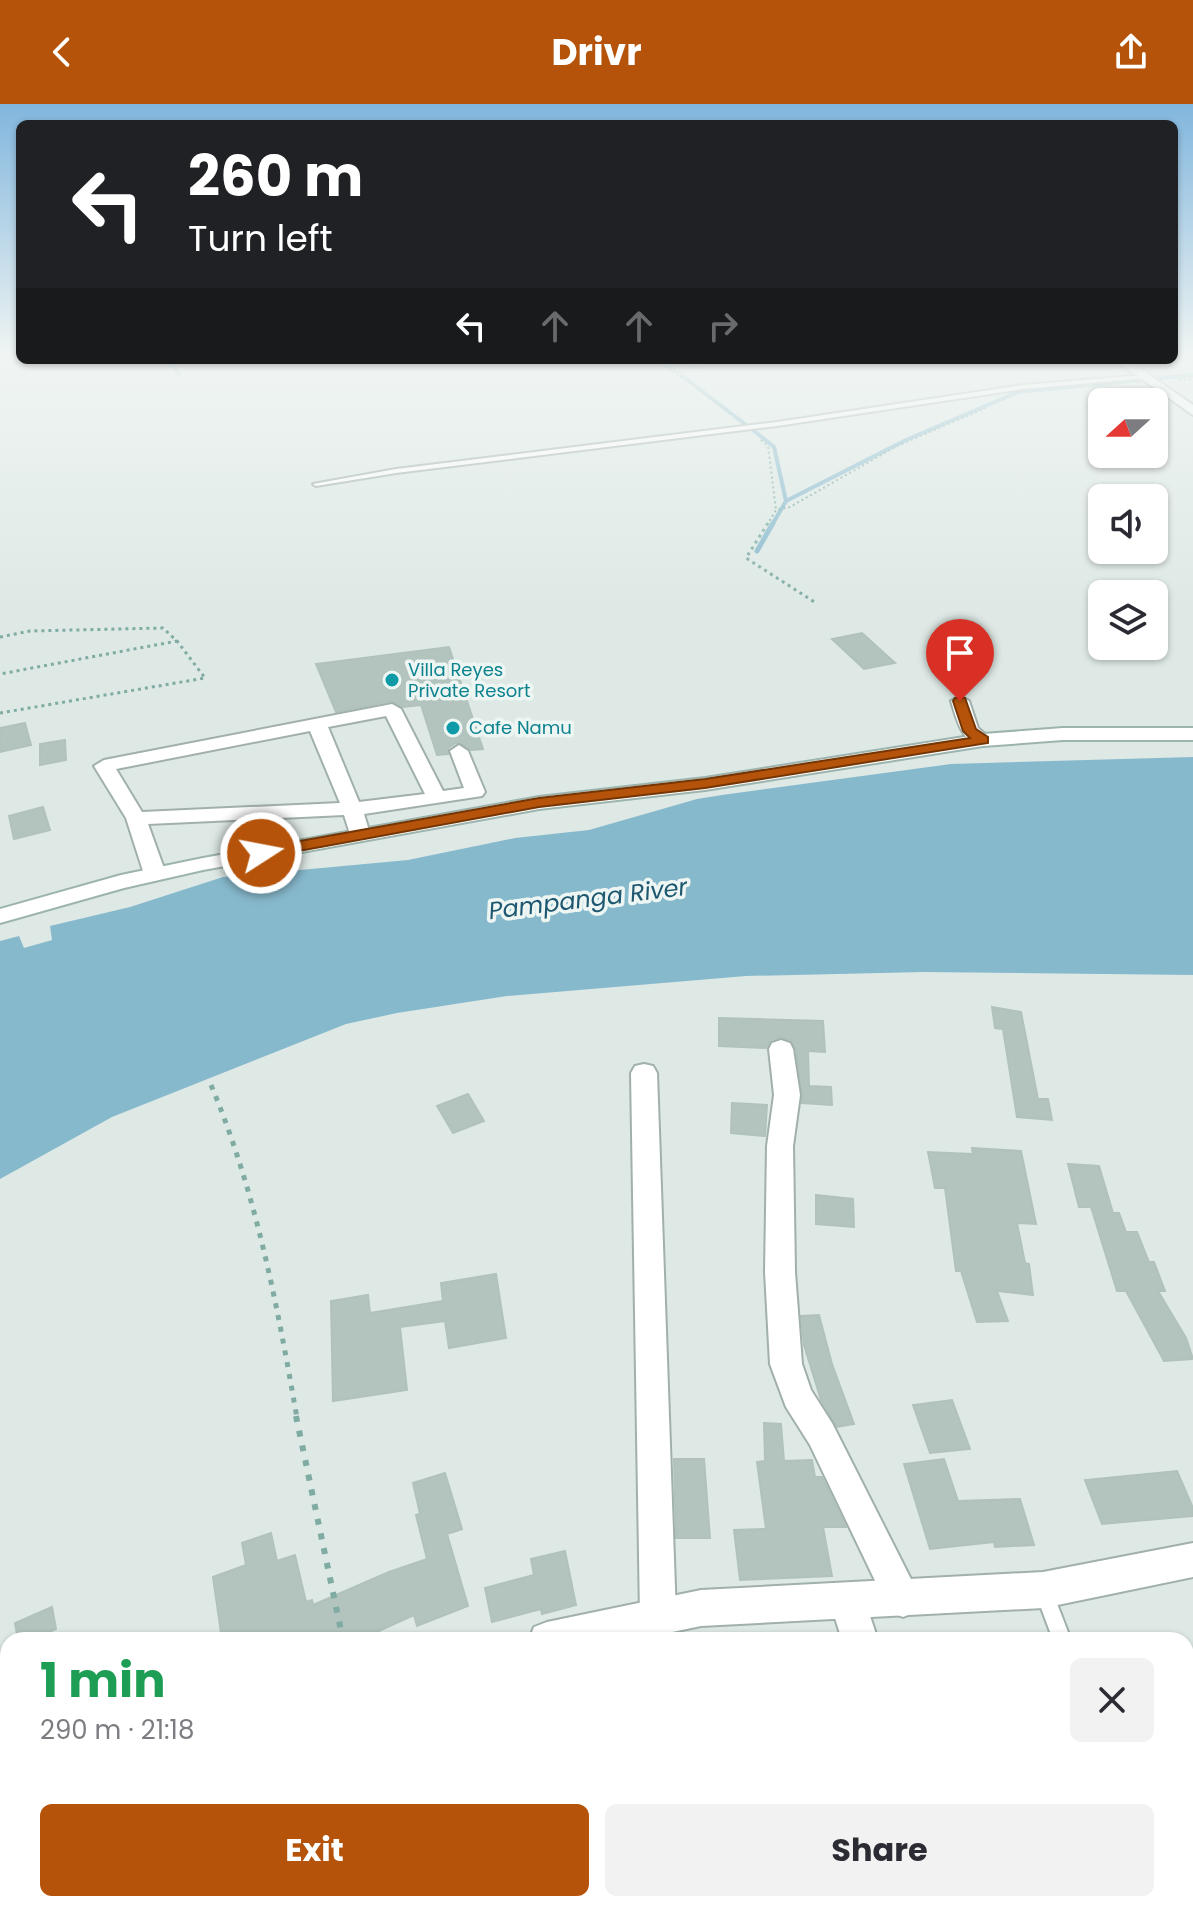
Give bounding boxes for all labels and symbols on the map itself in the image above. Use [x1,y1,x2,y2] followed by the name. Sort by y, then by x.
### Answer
[1088,388,1168,468] north arrow
[926,619,994,701] pin
[408,657,531,703] place label: Villa Reyes Private Resort
[383,671,401,689] marker: Villa Reyes Private Resort
[469,715,572,740] place label: Cafe Namu
[444,719,462,737] marker: Cafe Namu
[219,811,303,895] position arrow
[487,870,690,927] water label: Pampanga River

